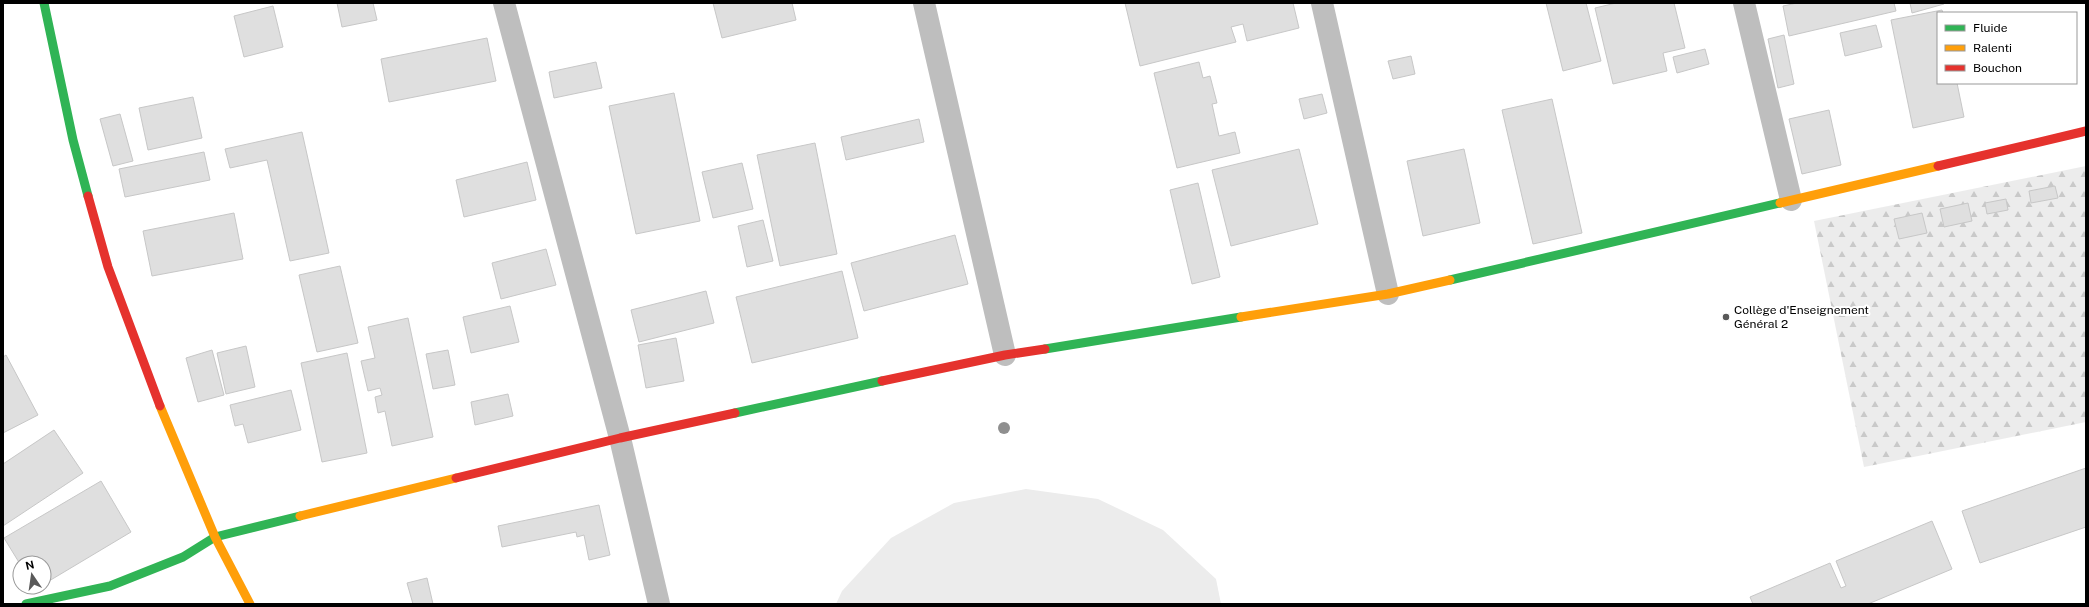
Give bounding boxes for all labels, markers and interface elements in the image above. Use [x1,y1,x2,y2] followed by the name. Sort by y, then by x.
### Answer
[1937,12,2077,84] legend
[1973,21,2008,35] text: Fluide
[1973,41,2012,55] text: Ralenti
[1973,61,2022,75] text: Bouchon
[1734,303,1869,331] place label: Collège d'Enseignement Général 2
[1721,312,1731,322] marker: Collège d'Enseignement Général 2
[12,555,52,595] north arrow
[24,558,35,572] text: N

